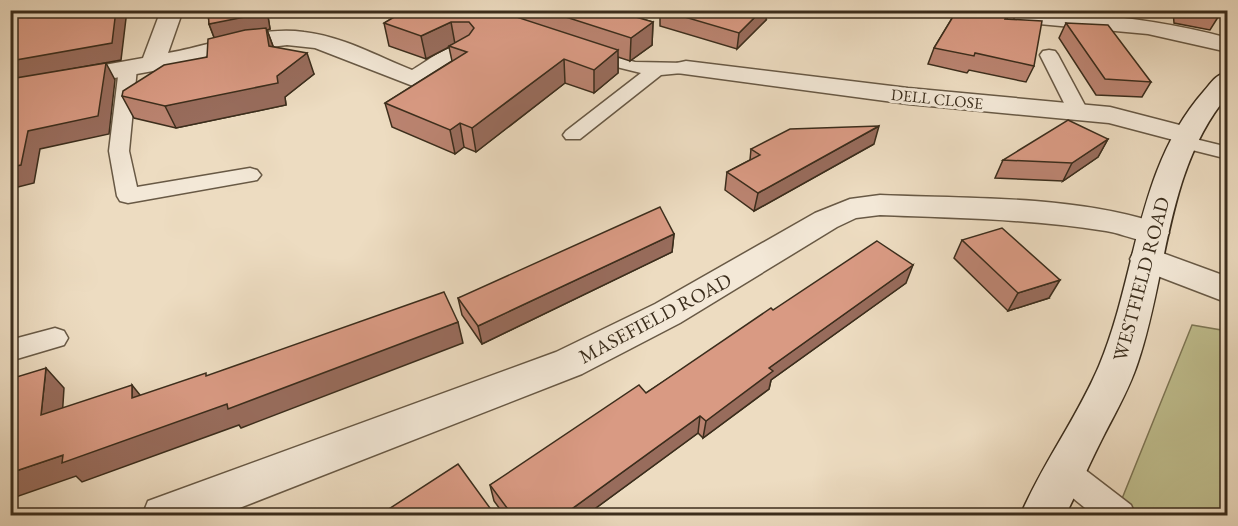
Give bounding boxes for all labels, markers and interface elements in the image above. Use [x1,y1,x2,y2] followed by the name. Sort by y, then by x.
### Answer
[890,84,984,114] street label: DELL CLOSE
[1107,194,1175,364] street label: WESTFIELD ROAD
[574,267,736,369] street label: MASEFIELD ROAD

